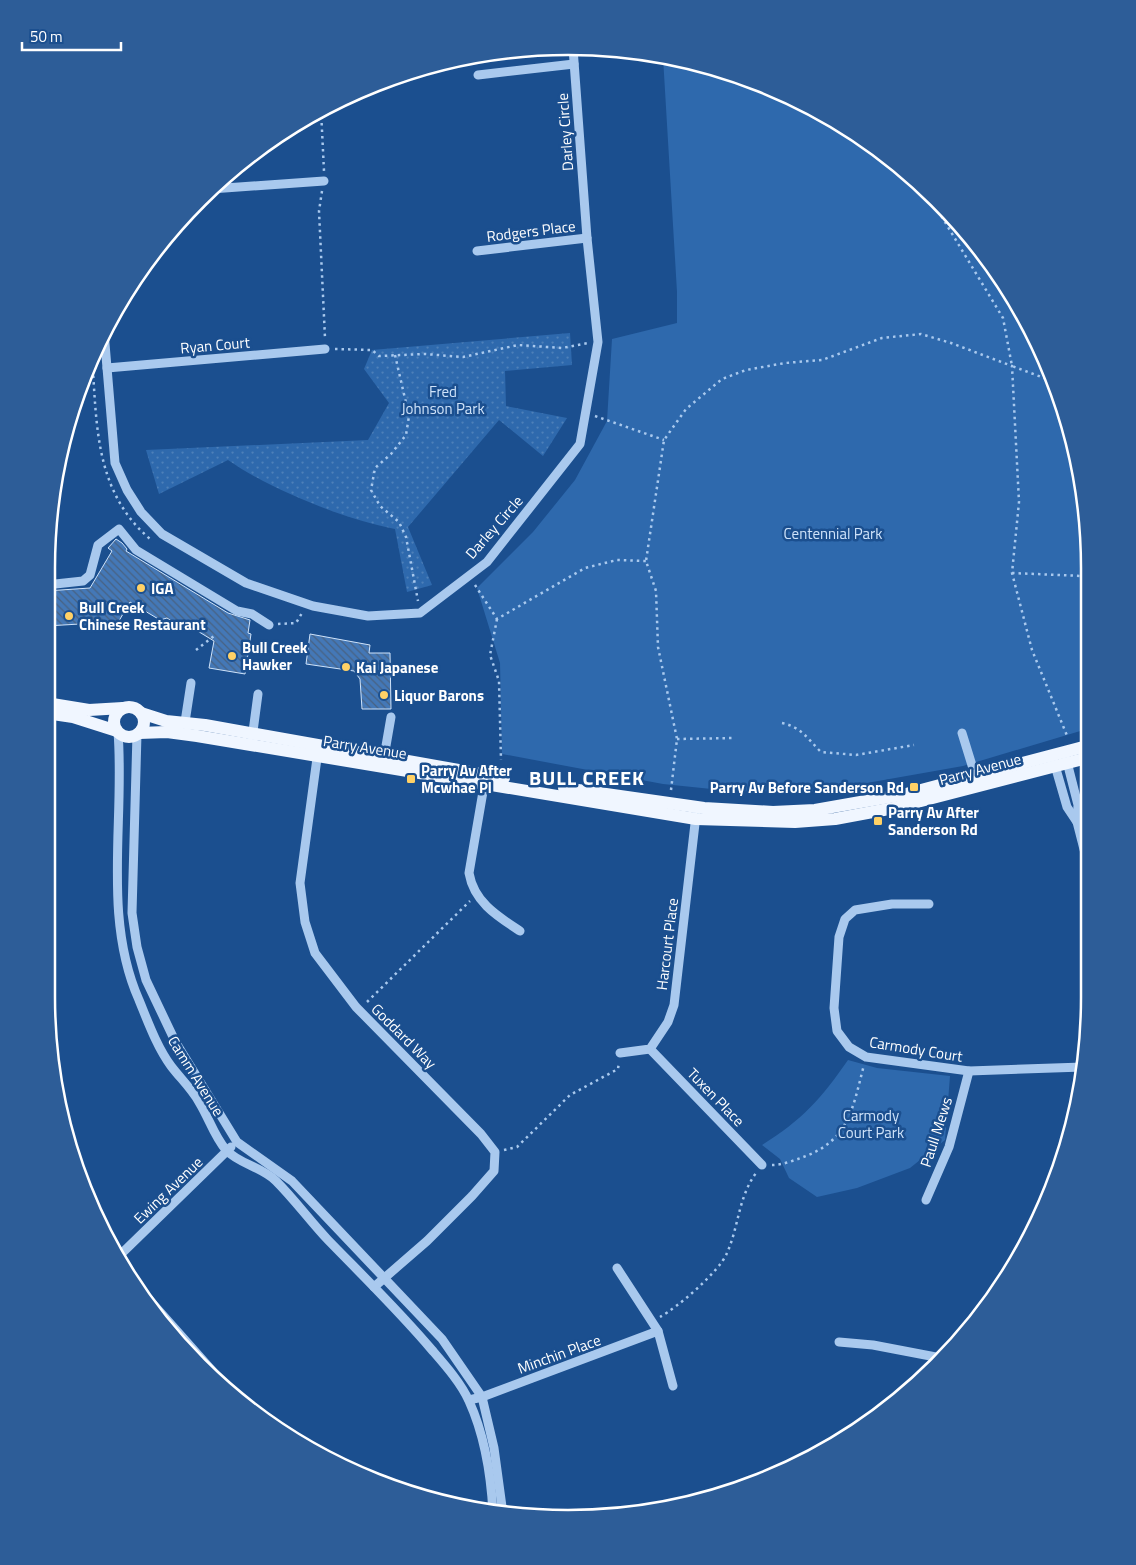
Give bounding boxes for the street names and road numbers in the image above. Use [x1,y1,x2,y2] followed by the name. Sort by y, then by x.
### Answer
[551,92,579,172] street label: Darley Circle
[485,214,577,248] street label: Rodgers Place
[179,330,251,359] street label: Ryan Court
[460,490,528,564] street label: Darley Circle
[322,729,408,765] street label: Parry Avenue
[936,747,1024,791] street label: Parry Avenue
[650,897,684,991] street label: Harcourt Place
[366,998,442,1074] street label: Goddard Way
[868,1030,965,1068] street label: Carmody Court
[162,1031,230,1121] street label: Camm Avenue
[682,1062,750,1132] street label: Tuxen Place
[914,1094,958,1170] street label: Paull Mews
[128,1151,208,1229] street label: Ewing Avenue
[514,1328,604,1380] street label: Minchin Place

